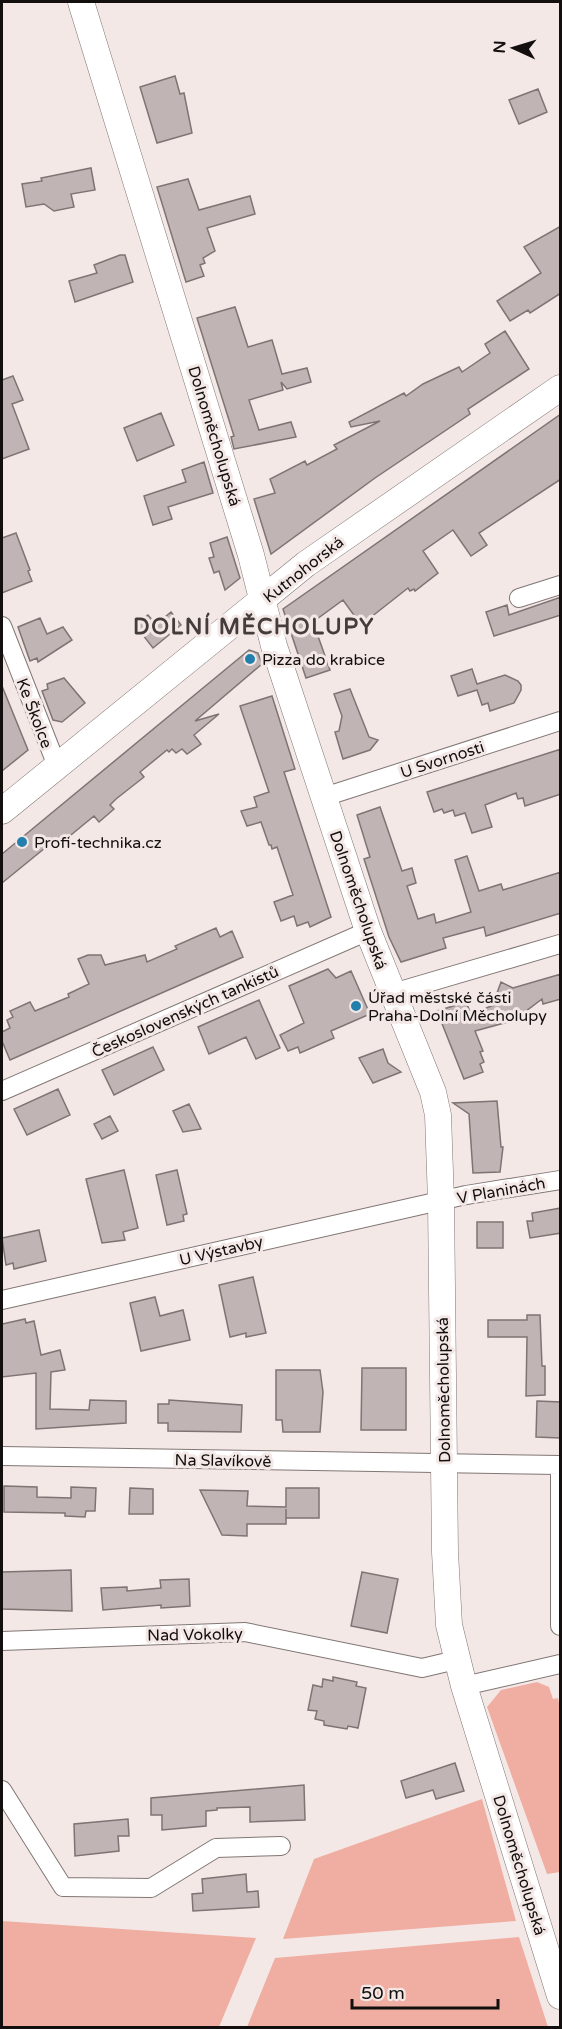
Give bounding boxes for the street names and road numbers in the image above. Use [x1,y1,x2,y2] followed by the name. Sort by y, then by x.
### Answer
[183,364,245,509] street label: Dolnoměcholupská
[259,532,348,607] street label: Kutnohorská
[12,675,57,751] street label: Ke Školce
[398,737,487,783] street label: U Svornosti
[325,828,391,972] street label: Dolnoměcholupská
[89,962,282,1062] street label: Československých tankistů
[455,1173,547,1209] street label: V Planinách
[177,1232,265,1270] street label: U Výstavby
[433,1317,455,1463] street label: Dolnoměcholupská
[174,1450,271,1472] street label: Na Slavíkově
[147,1624,243,1646] street label: Nad Vokolky
[488,1793,550,1938] street label: Dolnoměcholupská

